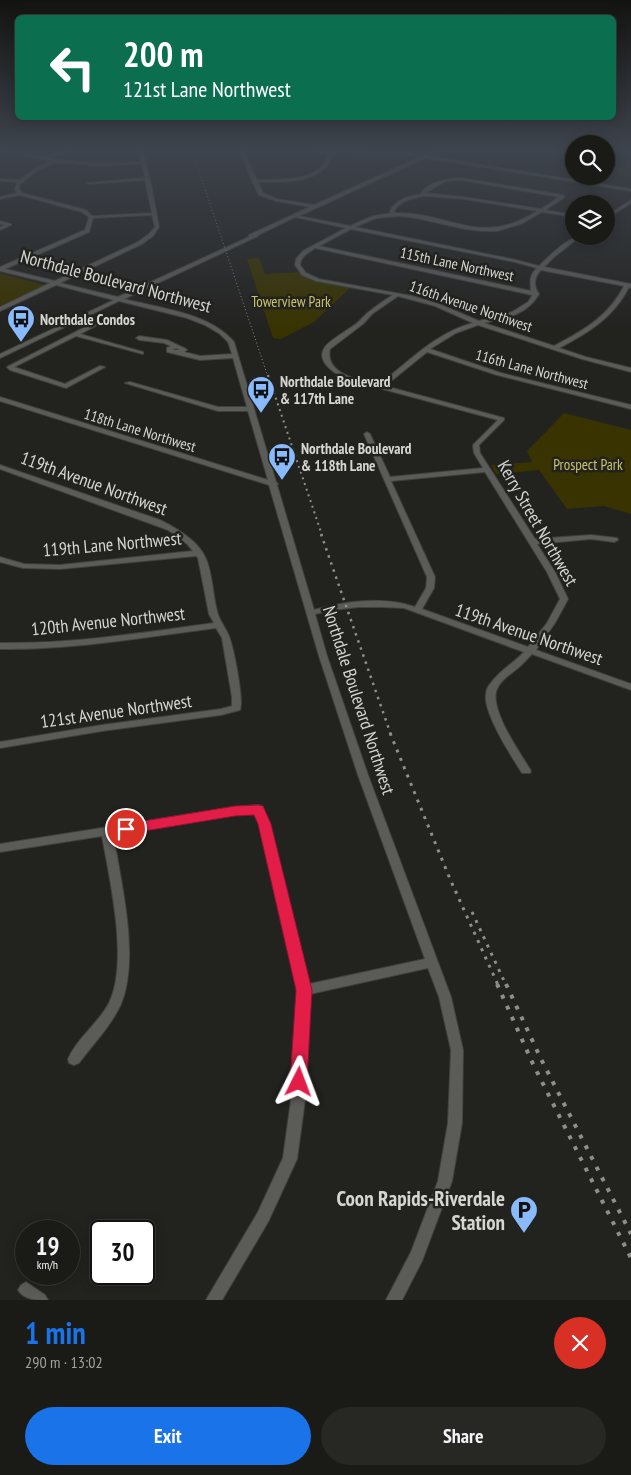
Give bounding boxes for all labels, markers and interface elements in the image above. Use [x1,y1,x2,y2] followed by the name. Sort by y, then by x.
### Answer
[123,31,204,77] text: 200 m
[40,35,105,100] icon: left
[123,75,291,103] text: 121st Lane Northwest
[565,135,615,245] map controls
[565,135,615,185] button: search
[565,195,615,245] button: layers
[398,243,516,285] street label: 115th Lane Northwest
[18,244,214,318] street label: Northdale Boulevard Northwest
[407,276,535,336] street label: 116th Avenue Northwest
[251,292,331,311] park label: Towerview Park
[6,304,36,343] bus stop icon: Northdale Condos
[40,310,135,329] place label: Northdale Condos
[474,345,590,393] street label: 116th Lane Northwest
[280,372,391,408] place label: Northdale Boulevard & 117th Lane
[246,375,276,414] bus stop icon: Northdale Boulevard & 117th Lane
[82,404,198,456] street label: 118th Lane Northwest
[301,439,412,475] place label: Northdale Boulevard & 118th Lane
[267,442,297,481] bus stop icon: Northdale Boulevard & 118th Lane
[17,446,171,520] street label: 119th Avenue Northwest
[553,455,623,474] park label: Prospect Park
[493,456,583,590] street label: Kerry Street Northwest
[42,526,182,562] street label: 119th Lane Northwest
[452,598,606,670] street label: 119th Avenue Northwest
[30,601,186,641] street label: 120th Avenue Northwest
[318,603,400,797] street label: Northdale Boulevard Northwest
[39,689,193,733] street label: 121st Avenue Northwest
[105,808,147,850] pin
[112,815,140,843] icon: arrive
[272,1055,324,1107] position arrow
[336,1185,505,1236] place label: Coon Rapids-Riverdale Station
[509,1195,539,1234] parking icon: Coon Rapids-Riverdale Station
[90,1220,155,1285] speed limit sign: 30
[36,1230,59,1262] text: 19
[37,1257,58,1272] text: km/h
[25,1313,86,1352] text: 1 min
[554,1317,606,1369] button: close
[25,1352,103,1372] text: 290 m · 13:02
[25,1407,311,1465] button: Exit
[321,1407,606,1465] button: Share

